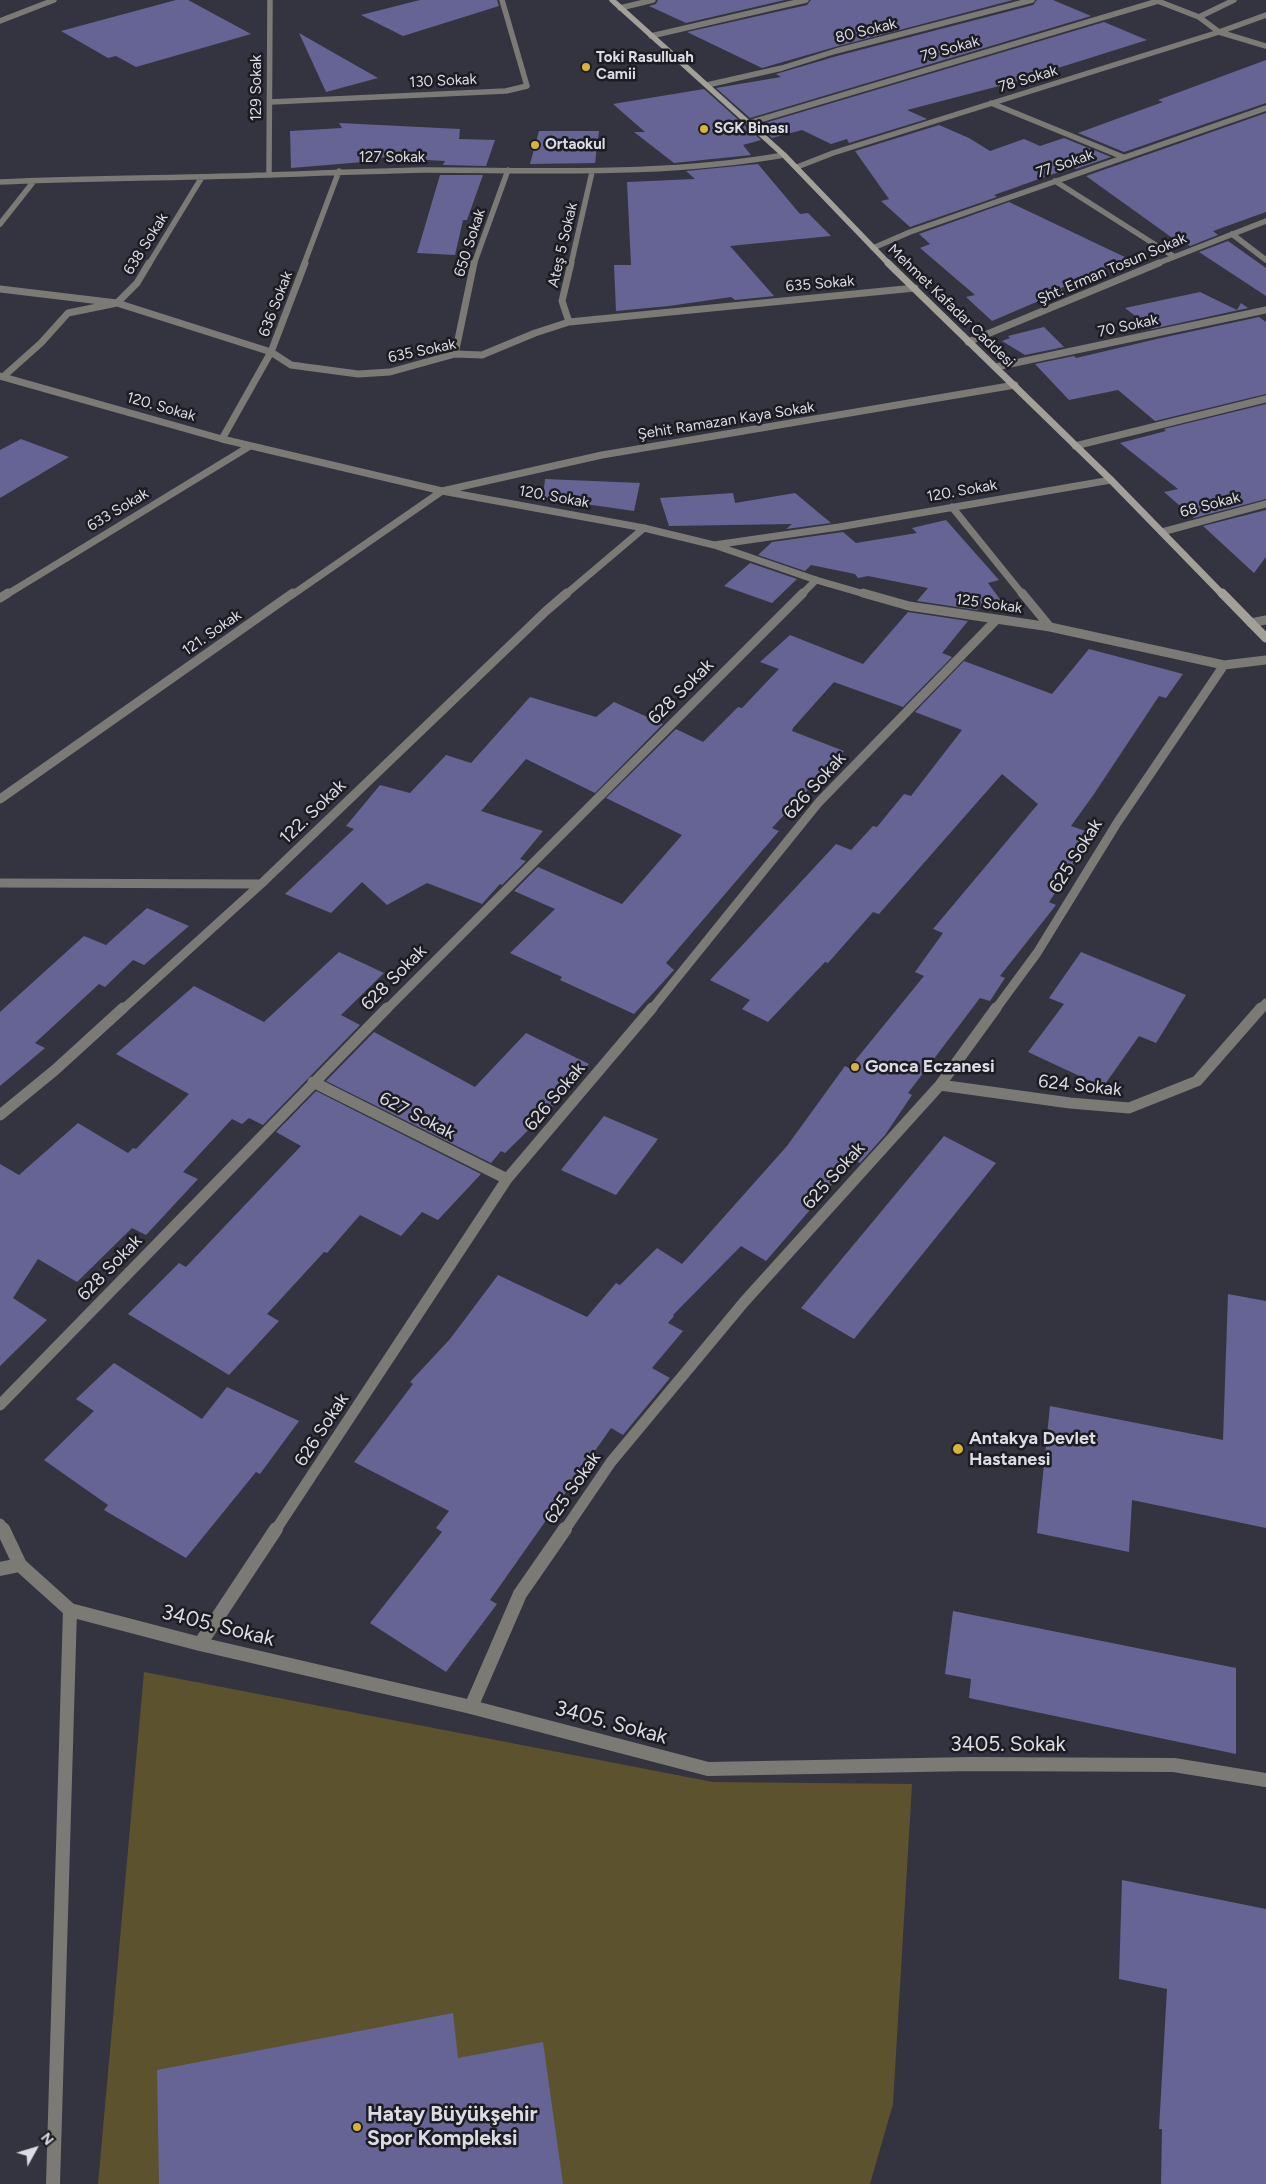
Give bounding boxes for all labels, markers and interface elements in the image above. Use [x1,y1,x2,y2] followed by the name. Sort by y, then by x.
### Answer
[834,15,898,47] street label: 80 Sokak
[919,32,981,66] street label: 79 Sokak
[596,49,694,84] place label: Toki Rasulluah Camii
[248,55,266,121] street label: 129 Sokak
[580,61,592,73] marker: Toki Rasulluah Camii
[996,61,1060,97] street label: 78 Sokak
[409,70,477,92] street label: 130 Sokak
[714,120,788,138] place label: SGK Binası
[698,123,710,135] marker: SGK Binası
[545,136,605,154] place label: Ortaokul
[529,139,541,151] marker: Ortaokul
[1034,146,1096,182] street label: 77 Sokak
[359,149,425,167] street label: 127 Sokak
[544,201,582,289] street label: Ateş 5 Sokak
[451,207,489,279] street label: 650 Sokak
[120,210,172,278] street label: 638 Sokak
[1035,229,1189,309] street label: Şht. Erman Tosun Sokak
[884,241,1018,371] street label: Mehmet Kafadar Caddesi
[255,269,297,339] street label: 636 Sokak
[785,272,855,296] street label: 635 Sokak
[1096,311,1160,341] street label: 70 Sokak
[386,335,458,367] street label: 635 Sokak
[124,389,198,425] street label: 120. Sokak
[636,398,816,444] street label: Şehit Ramazan Kaya Sokak
[925,476,999,506] street label: 120. Sokak
[517,482,591,512] street label: 120. Sokak
[84,485,152,535] street label: 633 Sokak
[1178,488,1242,522] street label: 68 Sokak
[955,590,1023,618] street label: 125 Sokak
[179,606,245,660] street label: 121. Sokak
[644,655,718,729] street label: 628 Sokak
[779,748,851,824] street label: 626 Sokak
[275,775,351,849] street label: 122. Sokak
[1045,815,1107,897] street label: 625 Sokak
[357,941,431,1015] street label: 628 Sokak
[865,1056,995,1078] place label: Gonca Eczanesi
[520,1058,590,1136] street label: 626 Sokak
[849,1061,861,1073] marker: Gonca Eczanesi
[1037,1071,1123,1101] street label: 624 Sokak
[375,1088,459,1144] street label: 627 Sokak
[798,1138,870,1214] street label: 625 Sokak
[73,1230,147,1306] street label: 628 Sokak
[290,1389,354,1471] street label: 626 Sokak
[969,1428,1096,1470] place label: Antakya Devlet Hastanesi
[951,1442,965,1456] marker: Antakya Devlet Hastanesi
[540,1448,606,1528] street label: 625 Sokak
[159,1600,277,1652] street label: 3405. Sokak
[552,1696,670,1750] street label: 3405. Sokak
[950,1732,1066,1758] street label: 3405. Sokak
[367,2102,537,2152] place label: Hatay Büyükşehir Spor Kompleksi
[351,2121,363,2133] marker: Hatay Büyükşehir Spor Kompleksi
[10,2124,60,2174] north arrow
[37,2130,57,2149] text: N

